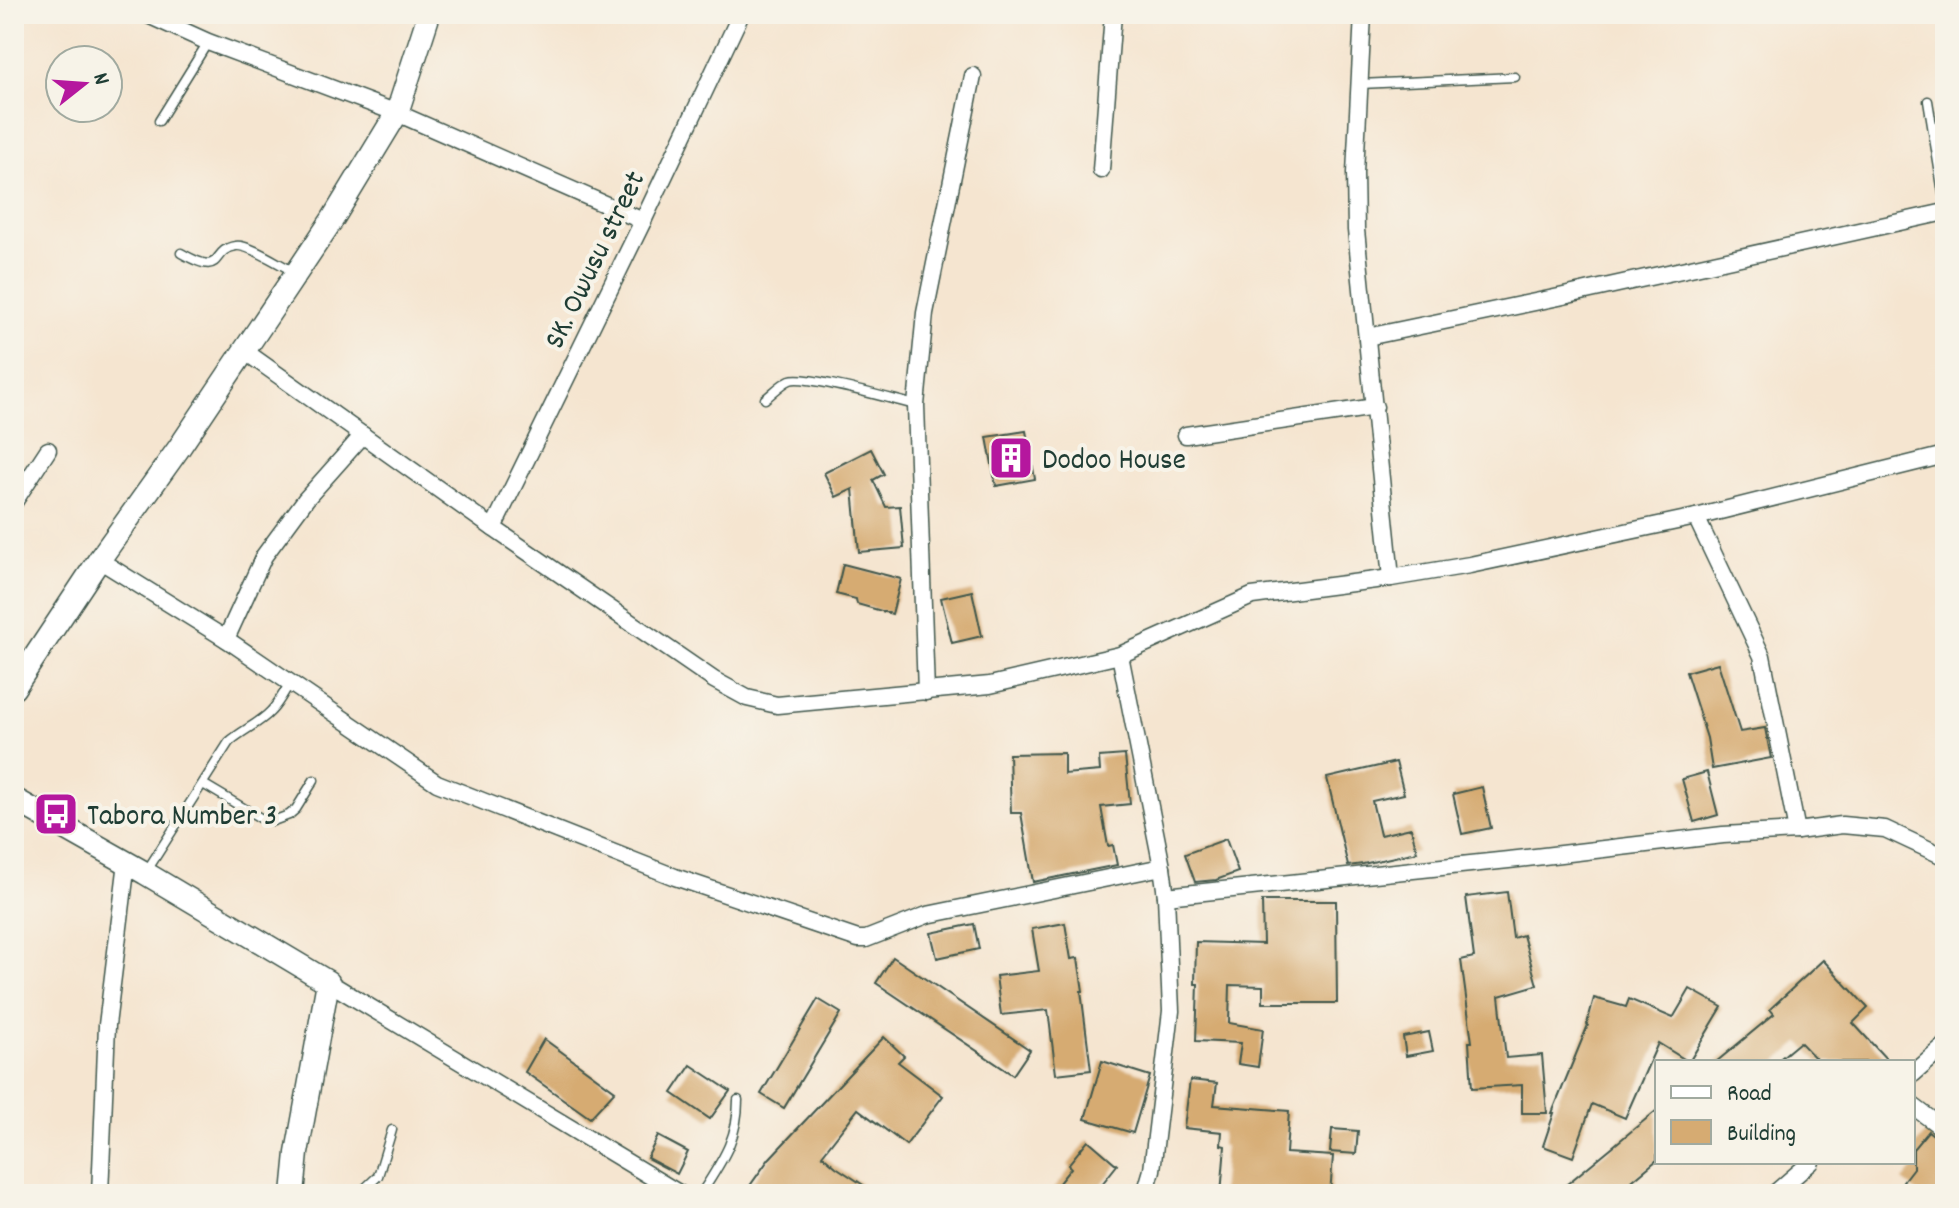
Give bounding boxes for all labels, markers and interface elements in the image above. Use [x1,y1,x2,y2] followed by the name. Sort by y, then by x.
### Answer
[44,44,124,124] north arrow
[83,69,116,89] text: N
[535,165,659,357] street label: SK. Owusu street
[987,434,1035,482] building icon: Dodoo House
[1042,441,1186,484] place label: Dodoo House
[32,790,80,838] bus stop icon: Tabora Number 3
[87,797,277,840] place label: Tabora Number 3
[1655,1060,1915,1164] legend
[1727,1078,1772,1112] text: Road
[1727,1118,1796,1152] text: Building

